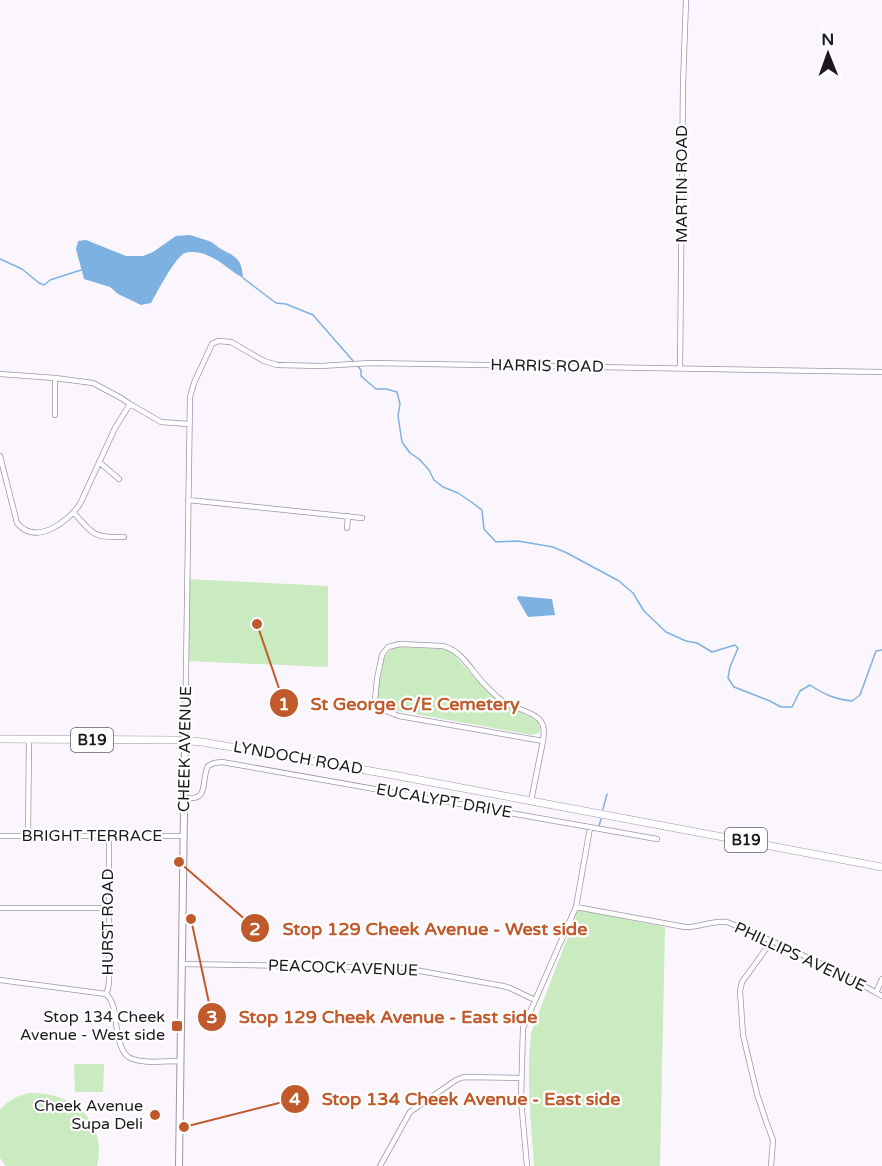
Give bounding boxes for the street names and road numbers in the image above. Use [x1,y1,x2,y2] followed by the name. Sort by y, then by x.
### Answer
[672,125,692,243] street label: MARTIN ROAD
[490,355,604,377] street label: HARRIS ROAD
[174,686,196,812] street label: CHEEK AVENUE
[71,728,113,752] road number: B19
[232,737,364,779] street label: LYNDOCH ROAD
[375,779,513,823] street label: EUCALYPT DRIVE
[22,826,162,846] street label: BRIGHT TERRACE
[725,828,767,852] road number: B19
[98,869,118,975] street label: HURST ROAD
[731,918,869,996] street label: PHILLIPS AVENUE
[268,955,418,981] street label: PEACOCK AVENUE

